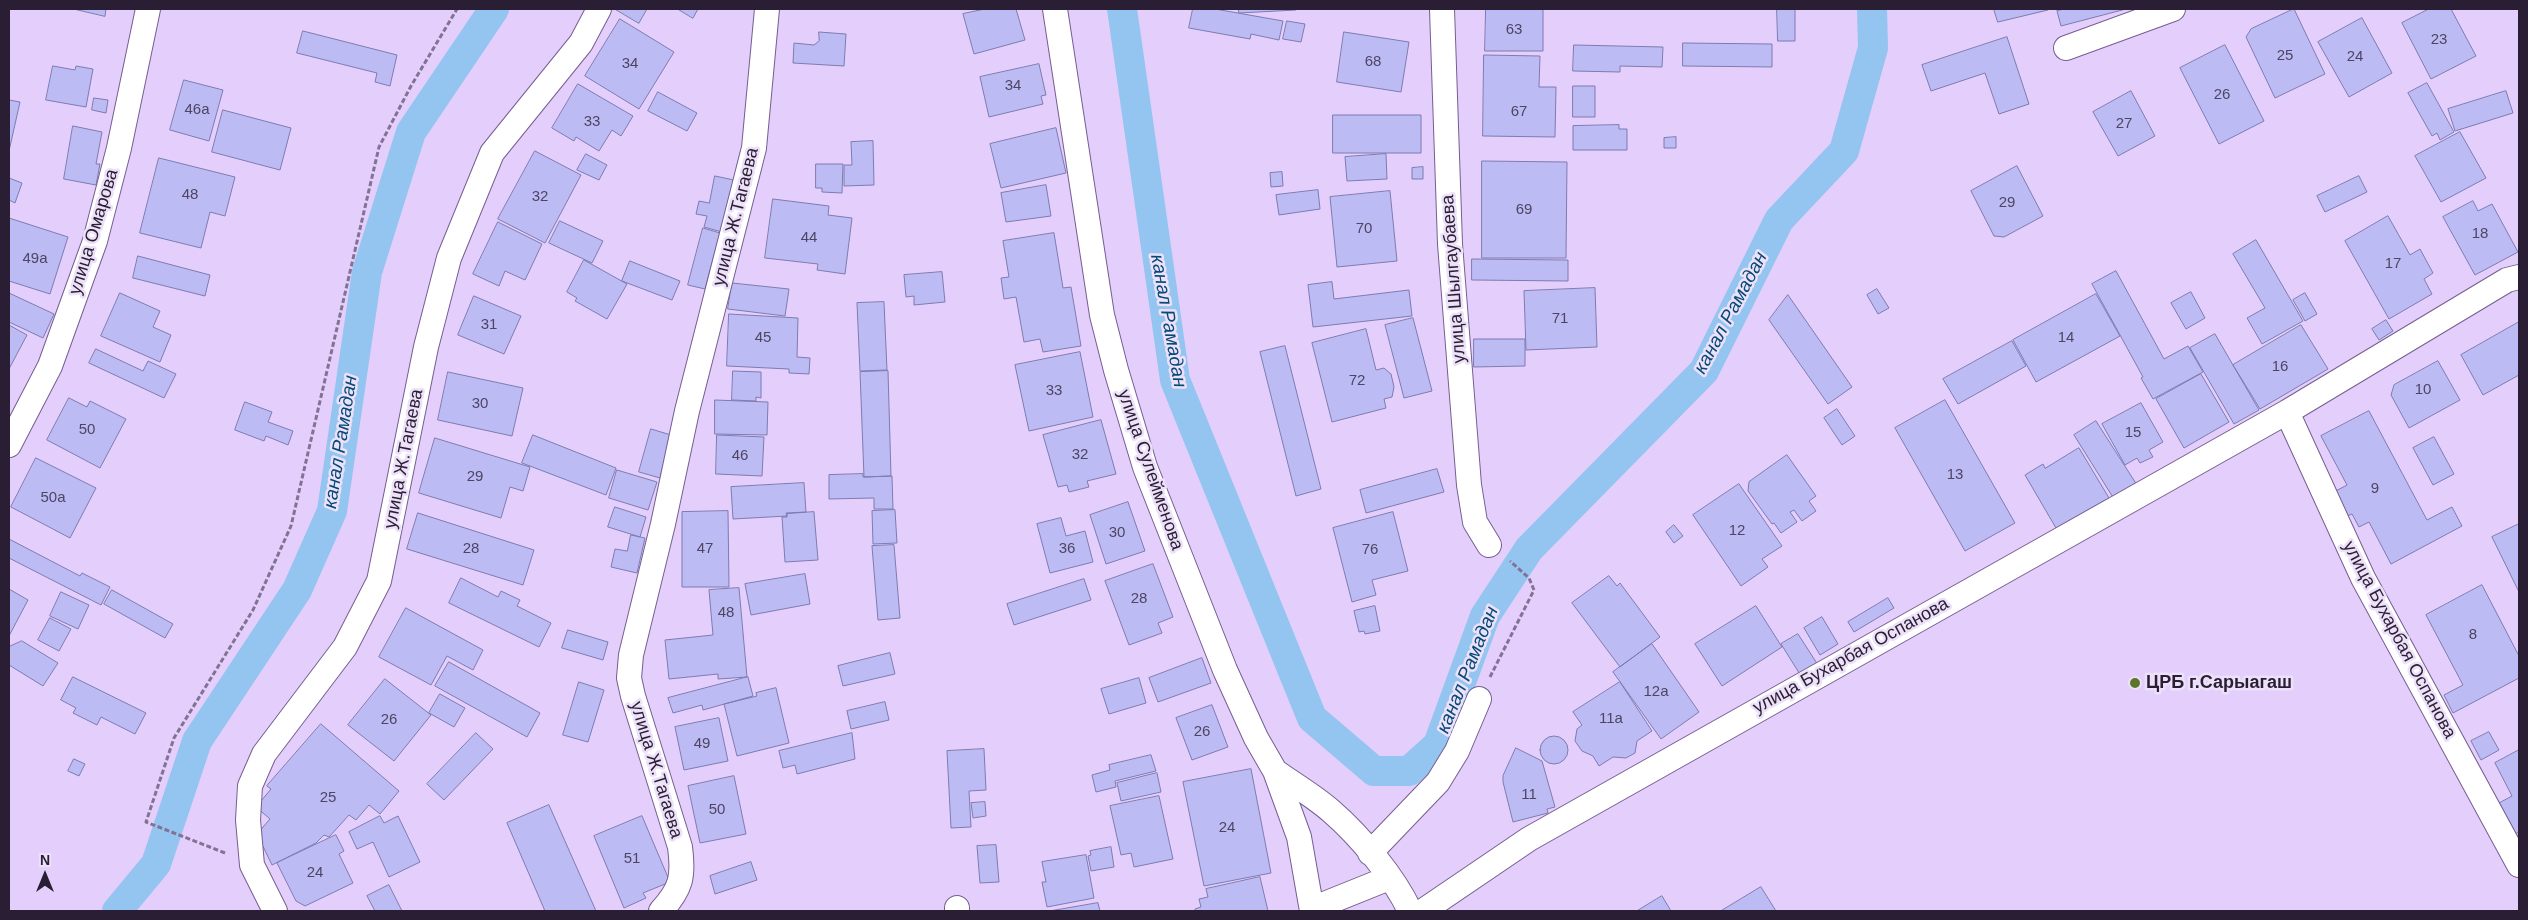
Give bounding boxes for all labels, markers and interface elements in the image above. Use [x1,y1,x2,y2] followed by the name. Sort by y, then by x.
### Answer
[1506,21,1522,39] house number: 63
[2431,31,2447,49] house number: 23
[2277,47,2293,65] house number: 25
[2347,48,2363,66] house number: 24
[1365,53,1381,71] house number: 68
[622,55,638,73] house number: 34
[1005,77,1021,95] house number: 34
[2214,86,2230,104] house number: 26
[184,101,210,119] house number: 46а
[1511,103,1527,121] house number: 67
[584,113,600,131] house number: 33
[2116,115,2132,133] house number: 27
[708,146,764,288] street label: улица Ж.Тагаева
[65,167,123,297] street label: улица Омарова
[182,186,198,204] house number: 48
[532,188,548,206] house number: 32
[1437,194,1471,364] street label: улица Шылгаубаева
[1999,194,2015,212] house number: 29
[1516,201,1532,219] house number: 69
[1356,220,1372,238] house number: 70
[2472,225,2488,243] house number: 18
[801,229,817,247] house number: 44
[1689,248,1773,378] water label: канал Рамадан
[22,250,48,268] house number: 49а
[1145,253,1191,389] water label: канал Рамадан
[2385,255,2401,273] house number: 17
[1552,310,1568,328] house number: 71
[481,316,497,334] house number: 31
[755,329,771,347] house number: 45
[2058,329,2074,347] house number: 14
[2272,358,2288,376] house number: 16
[1349,372,1365,390] house number: 72
[319,374,363,510] water label: канал Рамадан
[2415,381,2431,399] house number: 10
[1046,382,1062,400] house number: 33
[380,387,428,531] street label: улица Ж.Тагаева
[1112,387,1188,553] street label: улица Сулейменова
[472,395,488,413] house number: 30
[79,421,95,439] house number: 50
[2125,424,2141,442] house number: 15
[1072,446,1088,464] house number: 32
[732,447,748,465] house number: 46
[1947,466,1963,484] house number: 13
[467,468,483,486] house number: 29
[2371,480,2379,498] house number: 9
[40,489,66,507] house number: 50а
[1729,522,1745,540] house number: 12
[1109,524,1125,542] house number: 30
[2338,538,2460,742] street label: улица Бухарбая Оспанова
[463,540,479,558] house number: 28
[697,540,713,558] house number: 47
[1059,540,1075,558] house number: 36
[1362,541,1378,559] house number: 76
[1131,590,1147,608] house number: 28
[1749,593,1953,719] street label: улица Бухарбая Оспанова
[1432,603,1504,737] water label: канал Рамадан
[718,604,734,622] house number: 48
[2469,626,2477,644] house number: 8
[2146,672,2292,694] place label: ЦРБ г.Сарыагаш
[2128,676,2142,690] marker: ЦРБ г.Сарыагаш
[1643,683,1669,701] house number: 12а
[625,699,687,841] street label: улица Ж.Тагаева
[1599,710,1623,728] house number: 11а
[381,711,397,729] house number: 26
[1194,723,1210,741] house number: 26
[694,735,710,753] house number: 49
[1521,786,1537,804] house number: 11
[320,789,336,807] house number: 25
[709,801,725,819] house number: 50
[1219,819,1235,837] house number: 24
[20,850,70,900] north arrow
[624,850,640,868] house number: 51
[40,852,50,868] text: N
[307,864,323,882] house number: 24

